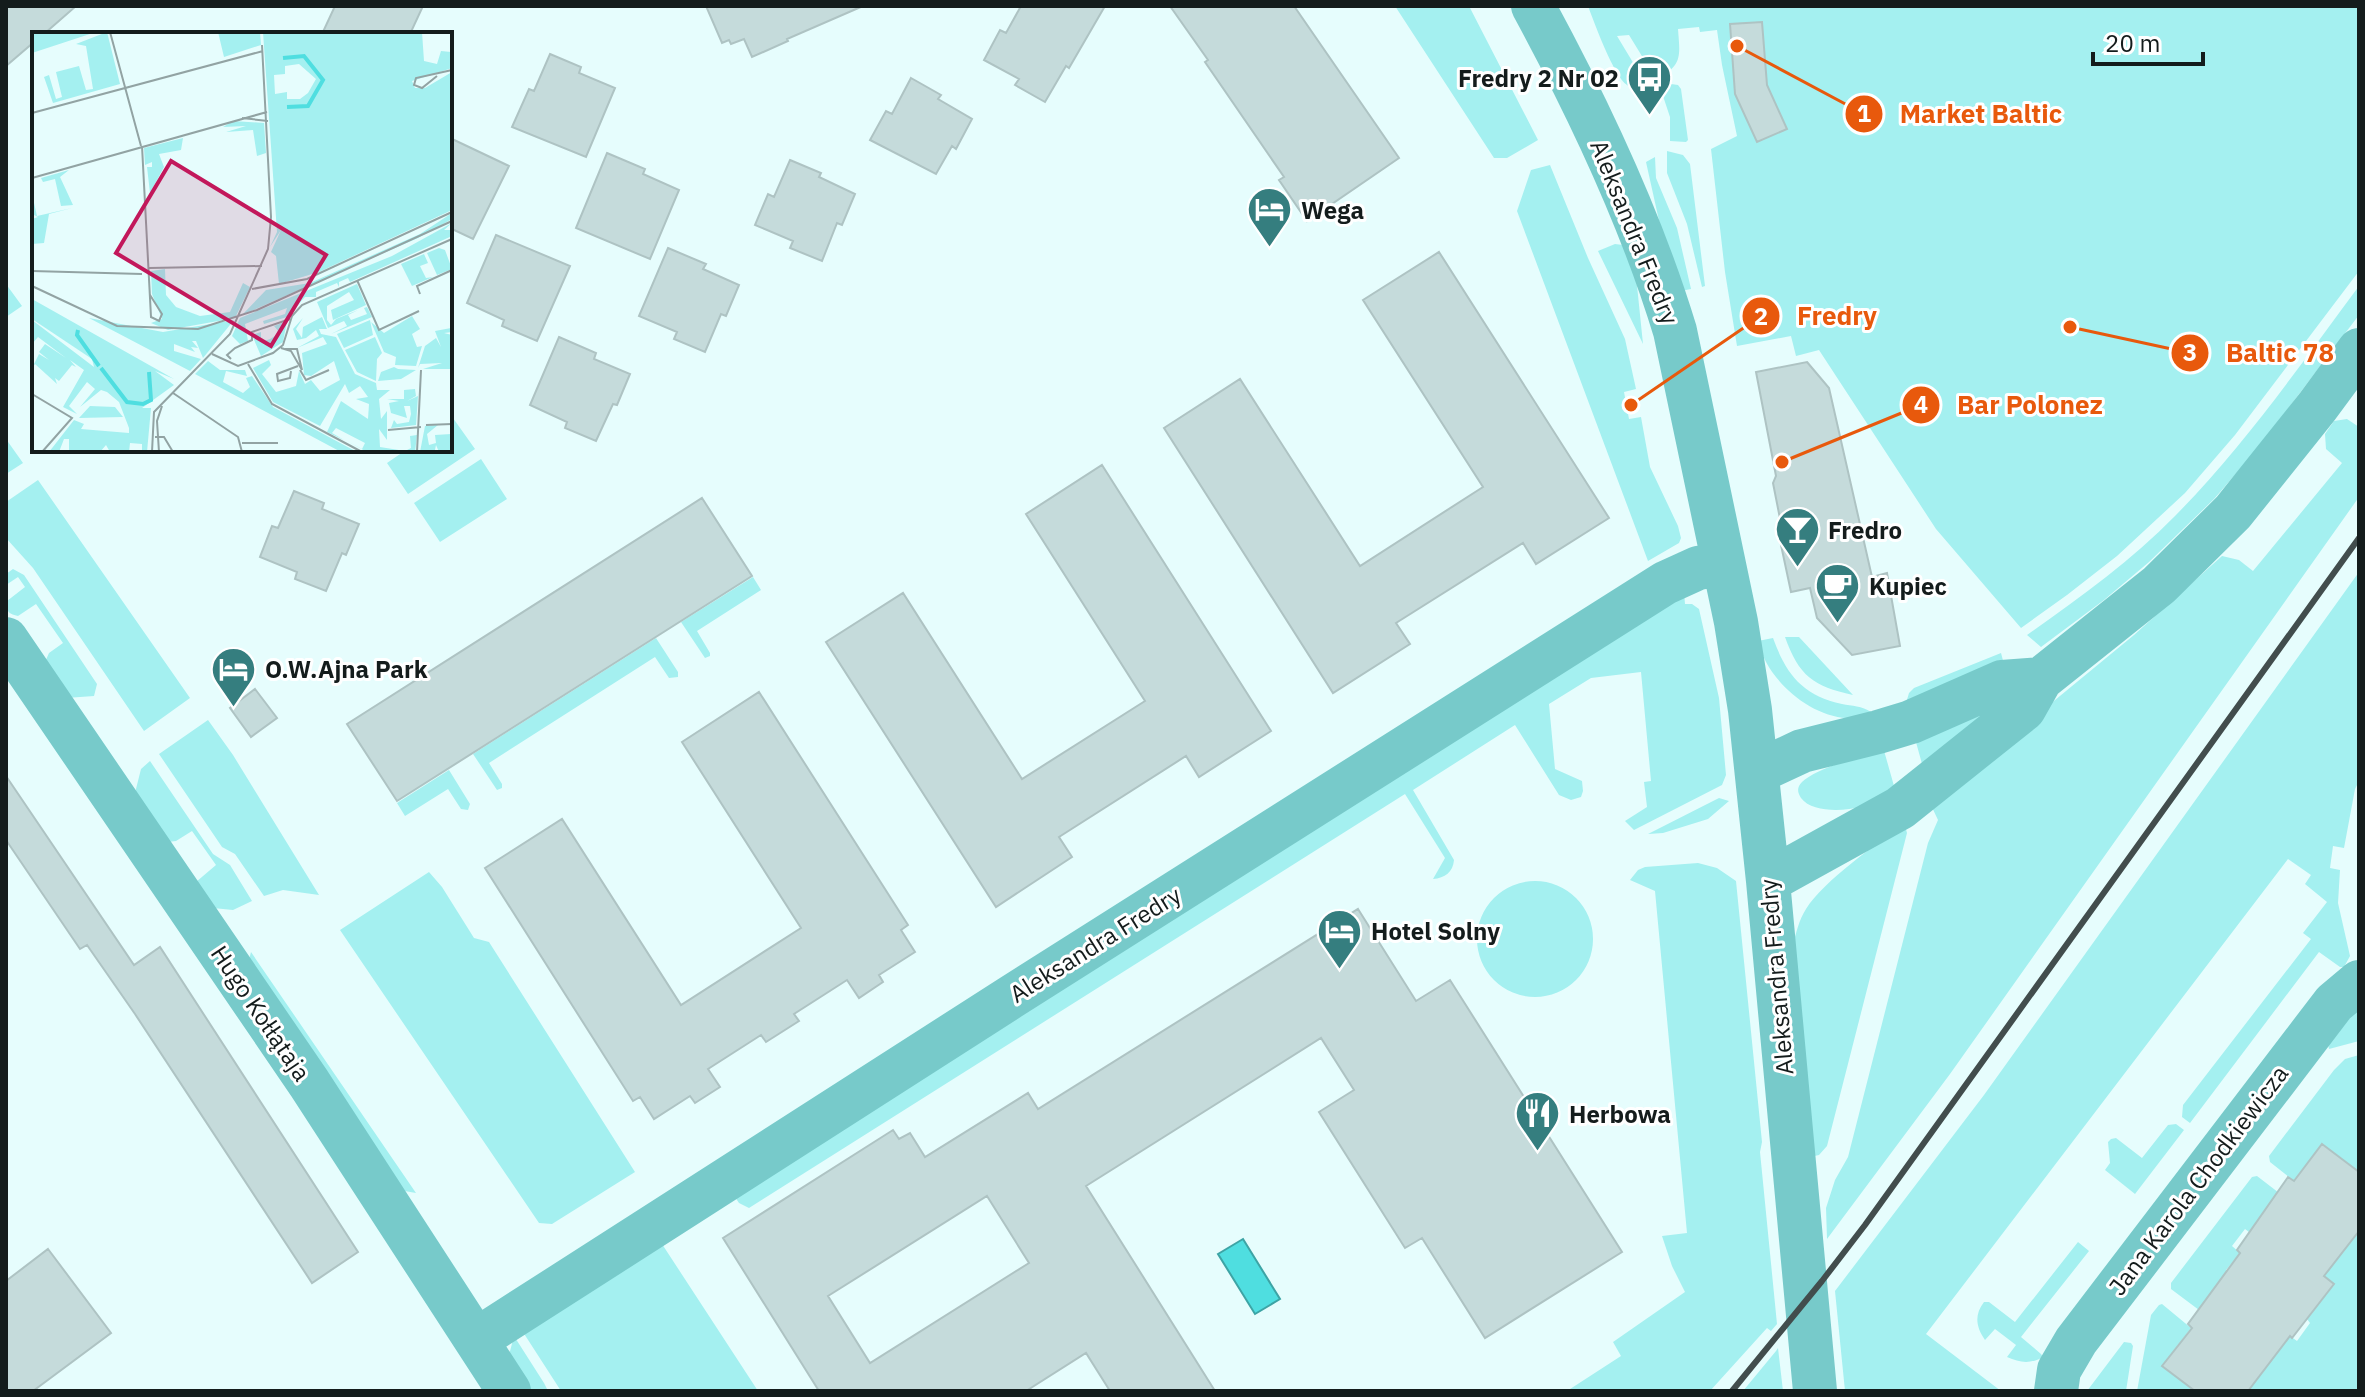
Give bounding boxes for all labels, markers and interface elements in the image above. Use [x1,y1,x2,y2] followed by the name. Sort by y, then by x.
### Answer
[2093,16,2203,66] scale bar
[2105,27,2160,59] text: 20 m
[32,32,452,452] inset map
[1626,54,1674,117] bus stop icon: Fredry 2 Nr 02
[1458,62,1619,94] place label: Fredry 2 Nr 02
[1844,89,2078,139] callout: Market Baltic
[1900,96,2062,130] text: Market Baltic
[1857,97,1871,129] text: 1
[1583,135,1687,329] street label: Aleksandra Fredry
[1246,186,1294,249] hotel icon: Wega
[1301,194,1364,226] place label: Wega
[1741,291,1893,341] callout: Fredry
[1797,298,1877,332] text: Fredry
[1754,300,1768,332] text: 2
[2170,328,2350,378] callout: Baltic 78
[2226,335,2334,369] text: Baltic 78
[2183,336,2197,368] text: 3
[1901,380,2119,430] callout: Bar Polonez
[1957,387,2103,421] text: Bar Polonez
[1914,388,1928,420] text: 4
[1773,506,1821,569] bar icon: Fredro
[1828,514,1902,546] place label: Fredro
[1814,562,1862,625] cafe icon: Kupiec
[1869,570,1947,602] place label: Kupiec
[210,645,258,708] hotel icon: O.W.Ajna Park
[265,653,428,685] place label: O.W.Ajna Park
[1003,878,1187,1010] street label: Aleksandra Fredry
[1751,878,1801,1076] street label: Aleksandra Fredry
[1316,907,1364,970] hotel icon: Hotel Solny
[1371,915,1500,947] place label: Hotel Solny
[204,939,318,1087] street label: Hugo Kołłątaja
[2101,1058,2295,1301] street label: Jana Karola Chodkiewicza
[1514,1090,1562,1153] restaurant icon: Herbowa
[1569,1098,1671,1130] place label: Herbowa

